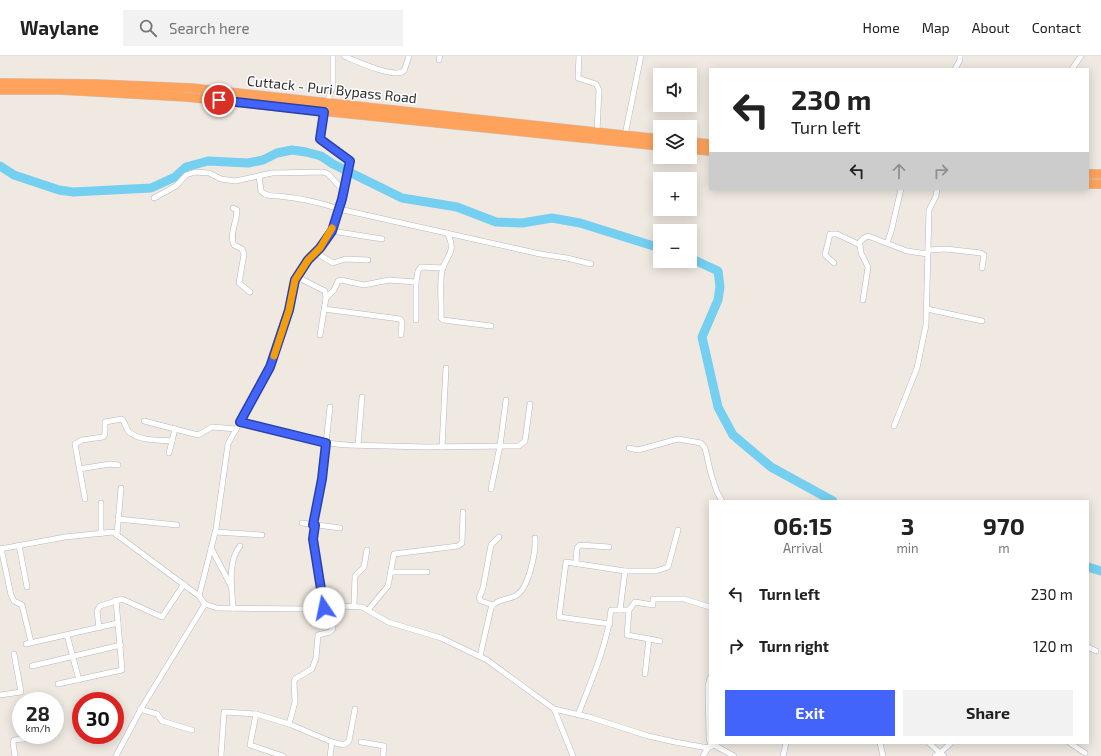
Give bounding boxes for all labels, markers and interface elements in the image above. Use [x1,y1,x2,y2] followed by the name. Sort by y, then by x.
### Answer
[123,10,403,46] search box
[20,16,99,39] text: Waylane
[137,17,159,39] icon: search
[169,19,250,37] text: Search here
[863,19,900,36] text: Home
[922,19,950,36] text: Map
[972,19,1010,36] text: About
[1032,19,1081,36] text: Contact
[653,68,697,268] map controls
[653,68,697,112] button: sound
[246,72,418,106] street label: Cuttack - Puri Bypass Road
[791,82,872,116] text: 230 m
[202,83,236,117] pin
[725,84,777,136] icon: left
[208,89,230,111] icon: arrive
[791,116,861,138] text: Turn left
[653,120,697,164] button: layers
[846,160,868,182] icon: left
[888,160,910,182] icon: ahead
[930,160,952,182] icon: right
[653,172,697,216] button: +
[653,224,697,268] button: −
[773,511,832,540] text: 06:15
[901,511,914,540] text: 3
[983,511,1025,540] text: 970
[783,540,823,556] text: Arrival
[896,540,919,556] text: min
[998,540,1010,556] text: m
[725,583,747,605] icon: left
[759,585,820,603] text: Turn left
[1031,585,1073,603] text: 230 m
[303,587,345,629] position arrow
[725,635,747,657] icon: right
[759,637,829,655] text: Turn right
[1033,637,1073,655] text: 120 m
[725,690,895,736] button: Exit
[903,690,1073,736] button: Share
[72,692,124,744] speed limit sign: 30
[26,701,50,725] text: 28
[26,722,50,734] text: km/h

